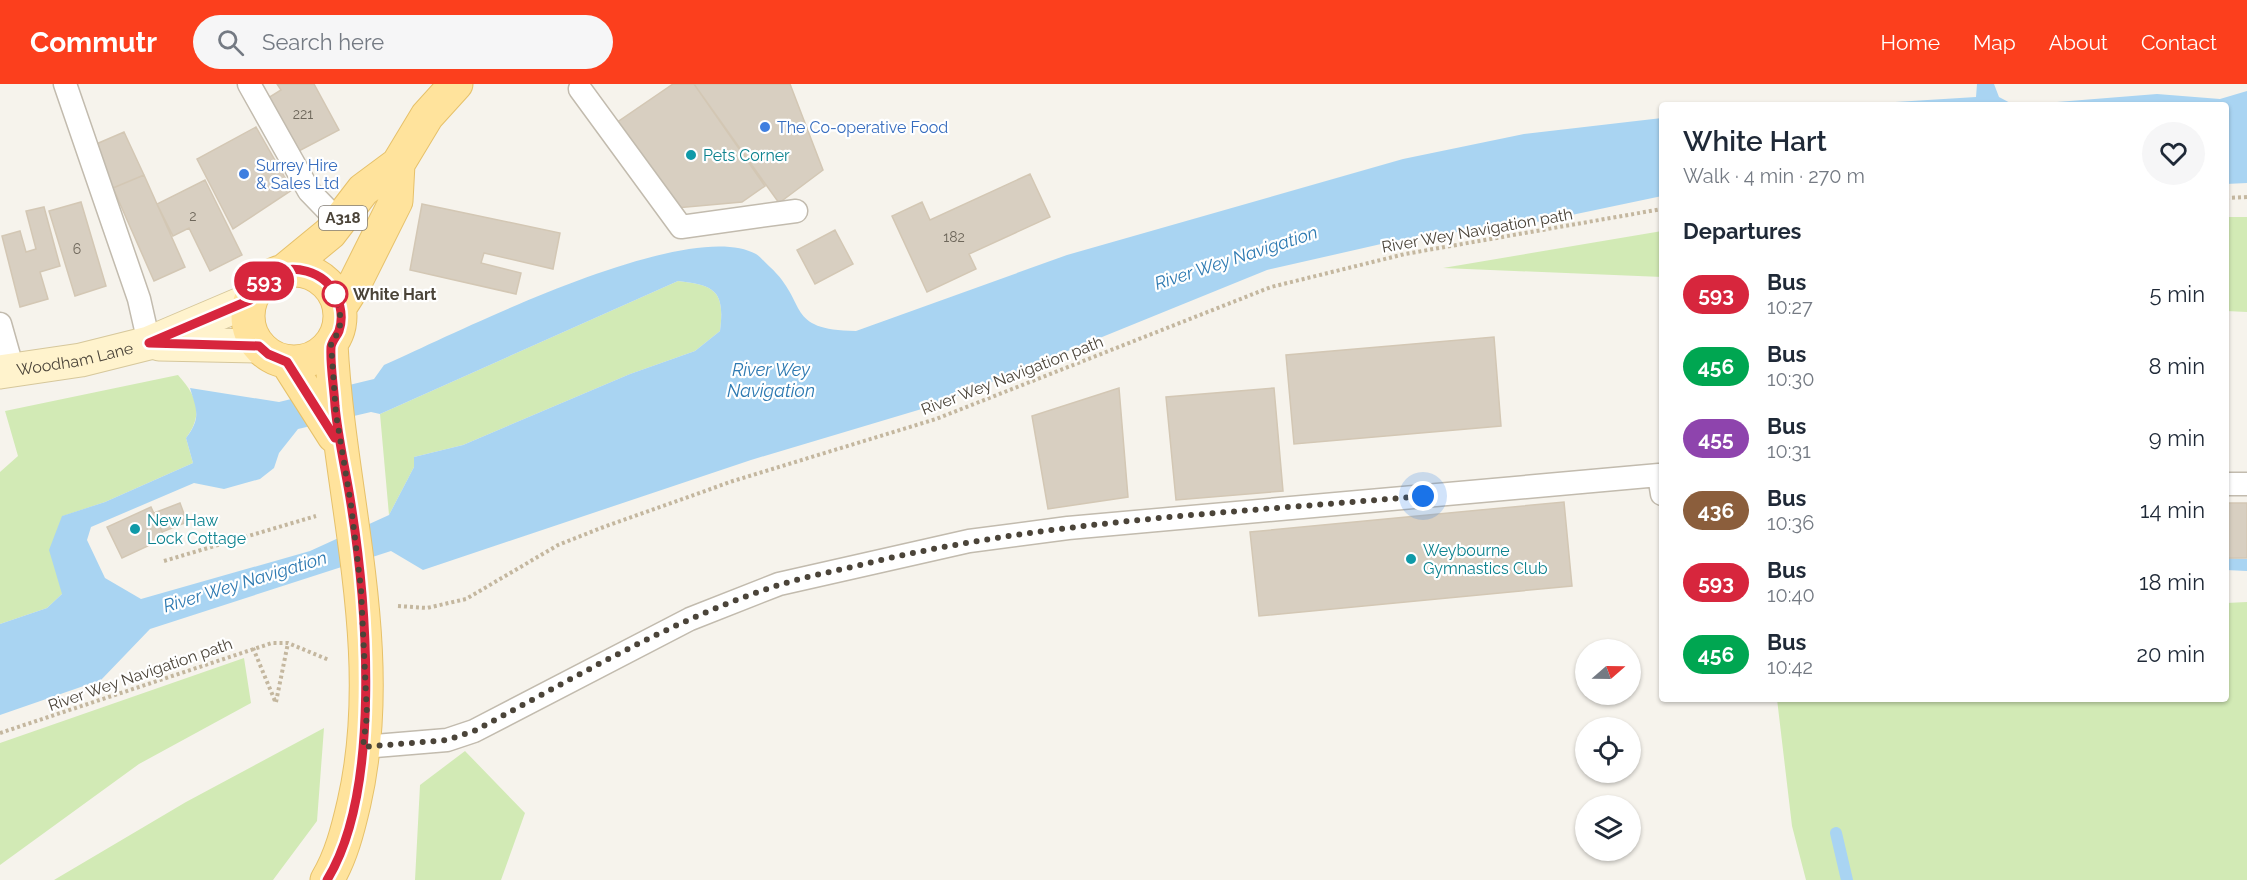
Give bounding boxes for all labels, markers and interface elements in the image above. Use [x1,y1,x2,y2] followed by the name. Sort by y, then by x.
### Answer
[193,15,613,69] search box
[30,26,157,59] text: Commutr
[214,26,247,59] icon: search
[262,29,384,55] text: Search here
[1881,30,1940,55] text: Home
[1973,30,2016,55] text: Map
[2049,30,2108,55] text: About
[2141,30,2217,55] text: Contact
[293,106,313,122] house number: 221
[777,118,948,137] place label: The Co-operative Food
[758,120,772,134] marker: The Co-operative Food
[2142,122,2205,185] button: heart
[1683,125,1827,158] text: White Hart
[703,146,790,165] place label: Pets Corner
[684,148,698,162] marker: Pets Corner
[256,156,339,193] place label: Surrey Hire & Sales Ltd
[1683,164,1865,188] text: Walk · 4 min · 270 m
[237,167,251,181] marker: Surrey Hire & Sales Ltd
[1380,204,1574,257] street label: River Wey Navigation path
[319,206,367,230] road number: A318
[189,208,197,224] house number: 2
[1683,218,1801,244] text: Departures
[1152,221,1320,294] water label: River Wey Navigation
[943,229,965,245] house number: 182
[73,241,81,257] house number: 6
[230,262,298,300] line badge: 593
[246,269,282,294] text: 593
[1767,269,1806,295] text: Bus
[322,281,348,307] marker: White Hart
[2150,281,2205,307] text: 5 min
[1698,282,1734,307] text: 593
[353,285,436,304] place label: White Hart
[1767,295,1813,319] text: 10:27
[918,332,1106,419] street label: River Wey Navigation path
[15,338,135,379] street label: Woodham Lane
[1767,341,1806,367] text: Bus
[2149,353,2205,379] text: 8 min
[1698,354,1734,379] text: 456
[727,359,815,401] water label: River Wey Navigation
[1767,367,1814,391] text: 10:30
[1767,413,1806,439] text: Bus
[2149,425,2205,451] text: 9 min
[1698,426,1734,451] text: 455
[1767,439,1811,463] text: 10:31
[1408,481,1438,511] your location
[1767,485,1806,511] text: Bus
[2140,497,2205,523] text: 14 min
[1698,498,1734,523] text: 436
[147,511,246,548] place label: New Haw Lock Cottage
[1767,511,1814,535] text: 10:36
[128,522,142,536] marker: New Haw Lock Cottage
[1423,541,1548,578] place label: Weybourne Gymnastics Club
[160,547,329,616] water label: River Wey Navigation
[1404,552,1418,566] marker: Weybourne Gymnastics Club
[1767,557,1806,583] text: Bus
[2139,569,2205,595] text: 18 min
[1698,570,1734,595] text: 593
[1767,583,1815,607] text: 10:40
[1767,629,1806,655] text: Bus
[46,634,235,715] street label: River Wey Navigation path
[1575,639,1641,705] north arrow
[1575,639,1641,861] map controls
[2137,641,2205,667] text: 20 min
[1698,642,1734,667] text: 456
[1767,655,1813,679] text: 10:42
[1575,717,1641,783] button: locate
[1575,795,1641,861] button: layers

